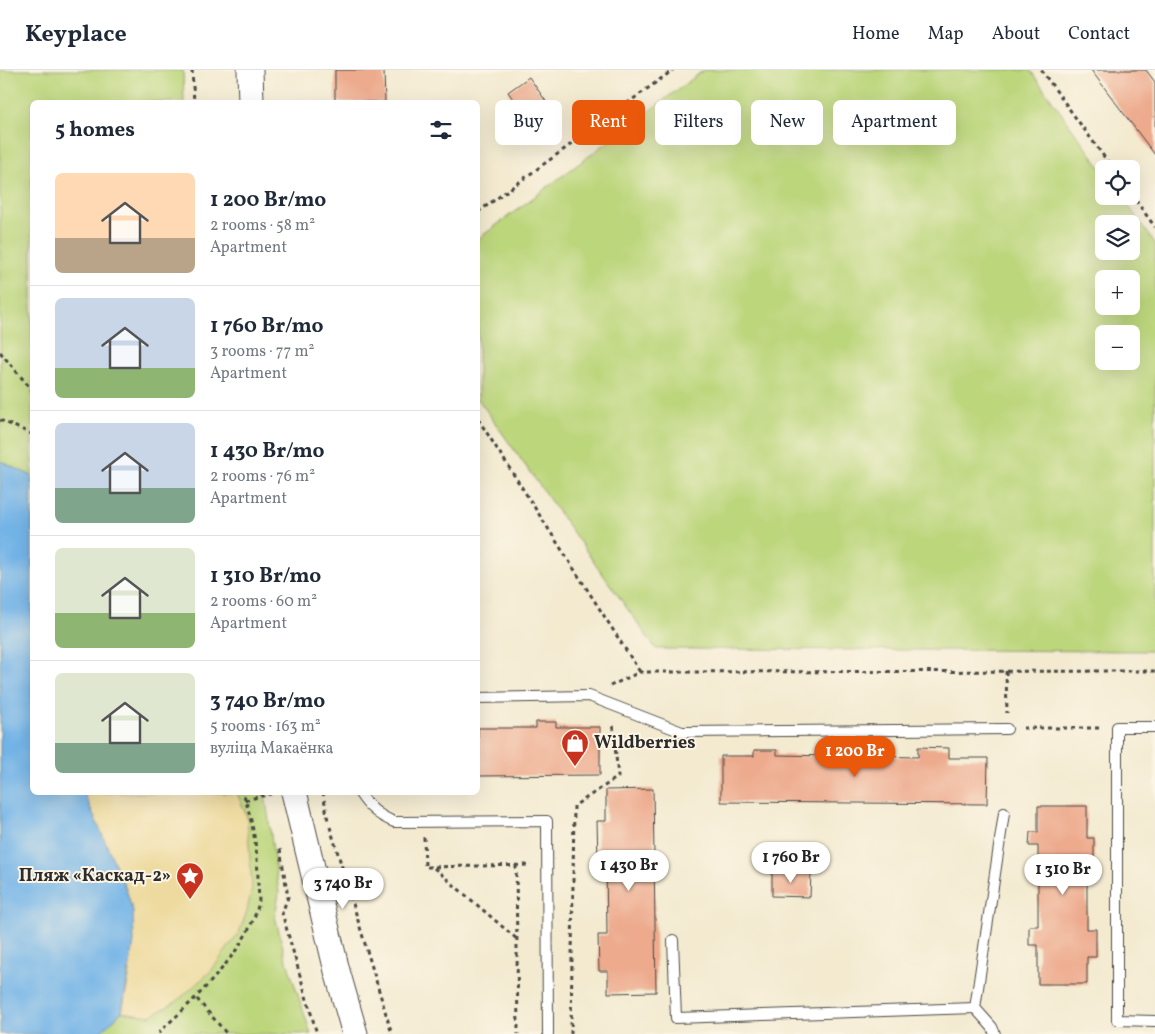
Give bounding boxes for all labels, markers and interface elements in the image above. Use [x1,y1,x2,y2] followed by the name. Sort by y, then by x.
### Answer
[25,18,127,52] text: Keyplace
[852,22,900,47] text: Home
[928,22,964,47] text: Map
[992,22,1040,47] text: About
[1068,22,1130,47] text: Contact
[495,100,562,145] chip: Buy
[572,100,645,145] chip: Rent
[655,100,741,145] chip: Filters
[751,100,823,145] chip: New
[833,100,956,145] chip: Apartment
[55,116,135,145] text: 5 homes
[427,116,455,144] icon: filters
[1095,160,1140,370] map controls
[1095,160,1140,205] button: locate
[210,186,326,215] text: 1 200 Br/mo
[95,193,155,253] icon: home
[210,215,315,237] text: 2 rooms · 58 m²
[1095,215,1140,260] button: layers
[210,237,287,259] text: Apartment
[1095,270,1140,315] button: +
[210,312,324,341] text: 1 760 Br/mo
[95,318,155,378] icon: home
[1095,325,1140,370] button: −
[210,341,314,363] text: 3 rooms · 77 m²
[210,363,287,385] text: Apartment
[210,437,325,466] text: 1 430 Br/mo
[95,443,155,503] icon: home
[210,466,315,488] text: 2 rooms · 76 m²
[210,488,287,510] text: Apartment
[210,562,321,591] text: 1 310 Br/mo
[95,568,155,628] icon: home
[210,591,317,613] text: 2 rooms · 60 m²
[210,613,287,635] text: Apartment
[210,687,325,716] text: 3 740 Br/mo
[95,693,155,753] icon: home
[210,716,321,738] text: 5 rooms · 163 m²
[560,728,590,767] shop icon: Wildberries
[594,731,695,756] place label: Wildberries
[803,736,907,778] pin: 1 200 Br
[210,738,333,760] text: вуліца Макаёнка
[825,741,885,763] text: 1 200 Br
[739,842,843,884] pin: 1 760 Br
[762,847,820,869] text: 1 760 Br
[577,850,681,892] pin: 1 430 Br
[1011,854,1115,896] pin: 1 310 Br
[600,855,658,877] text: 1 430 Br
[1035,859,1091,881] text: 1 310 Br
[175,861,205,900] place icon: Пляж «Каскад-2»
[19,864,171,889] place label: Пляж «Каскад-2»
[291,868,395,910] pin: 3 740 Br
[314,873,372,895] text: 3 740 Br

